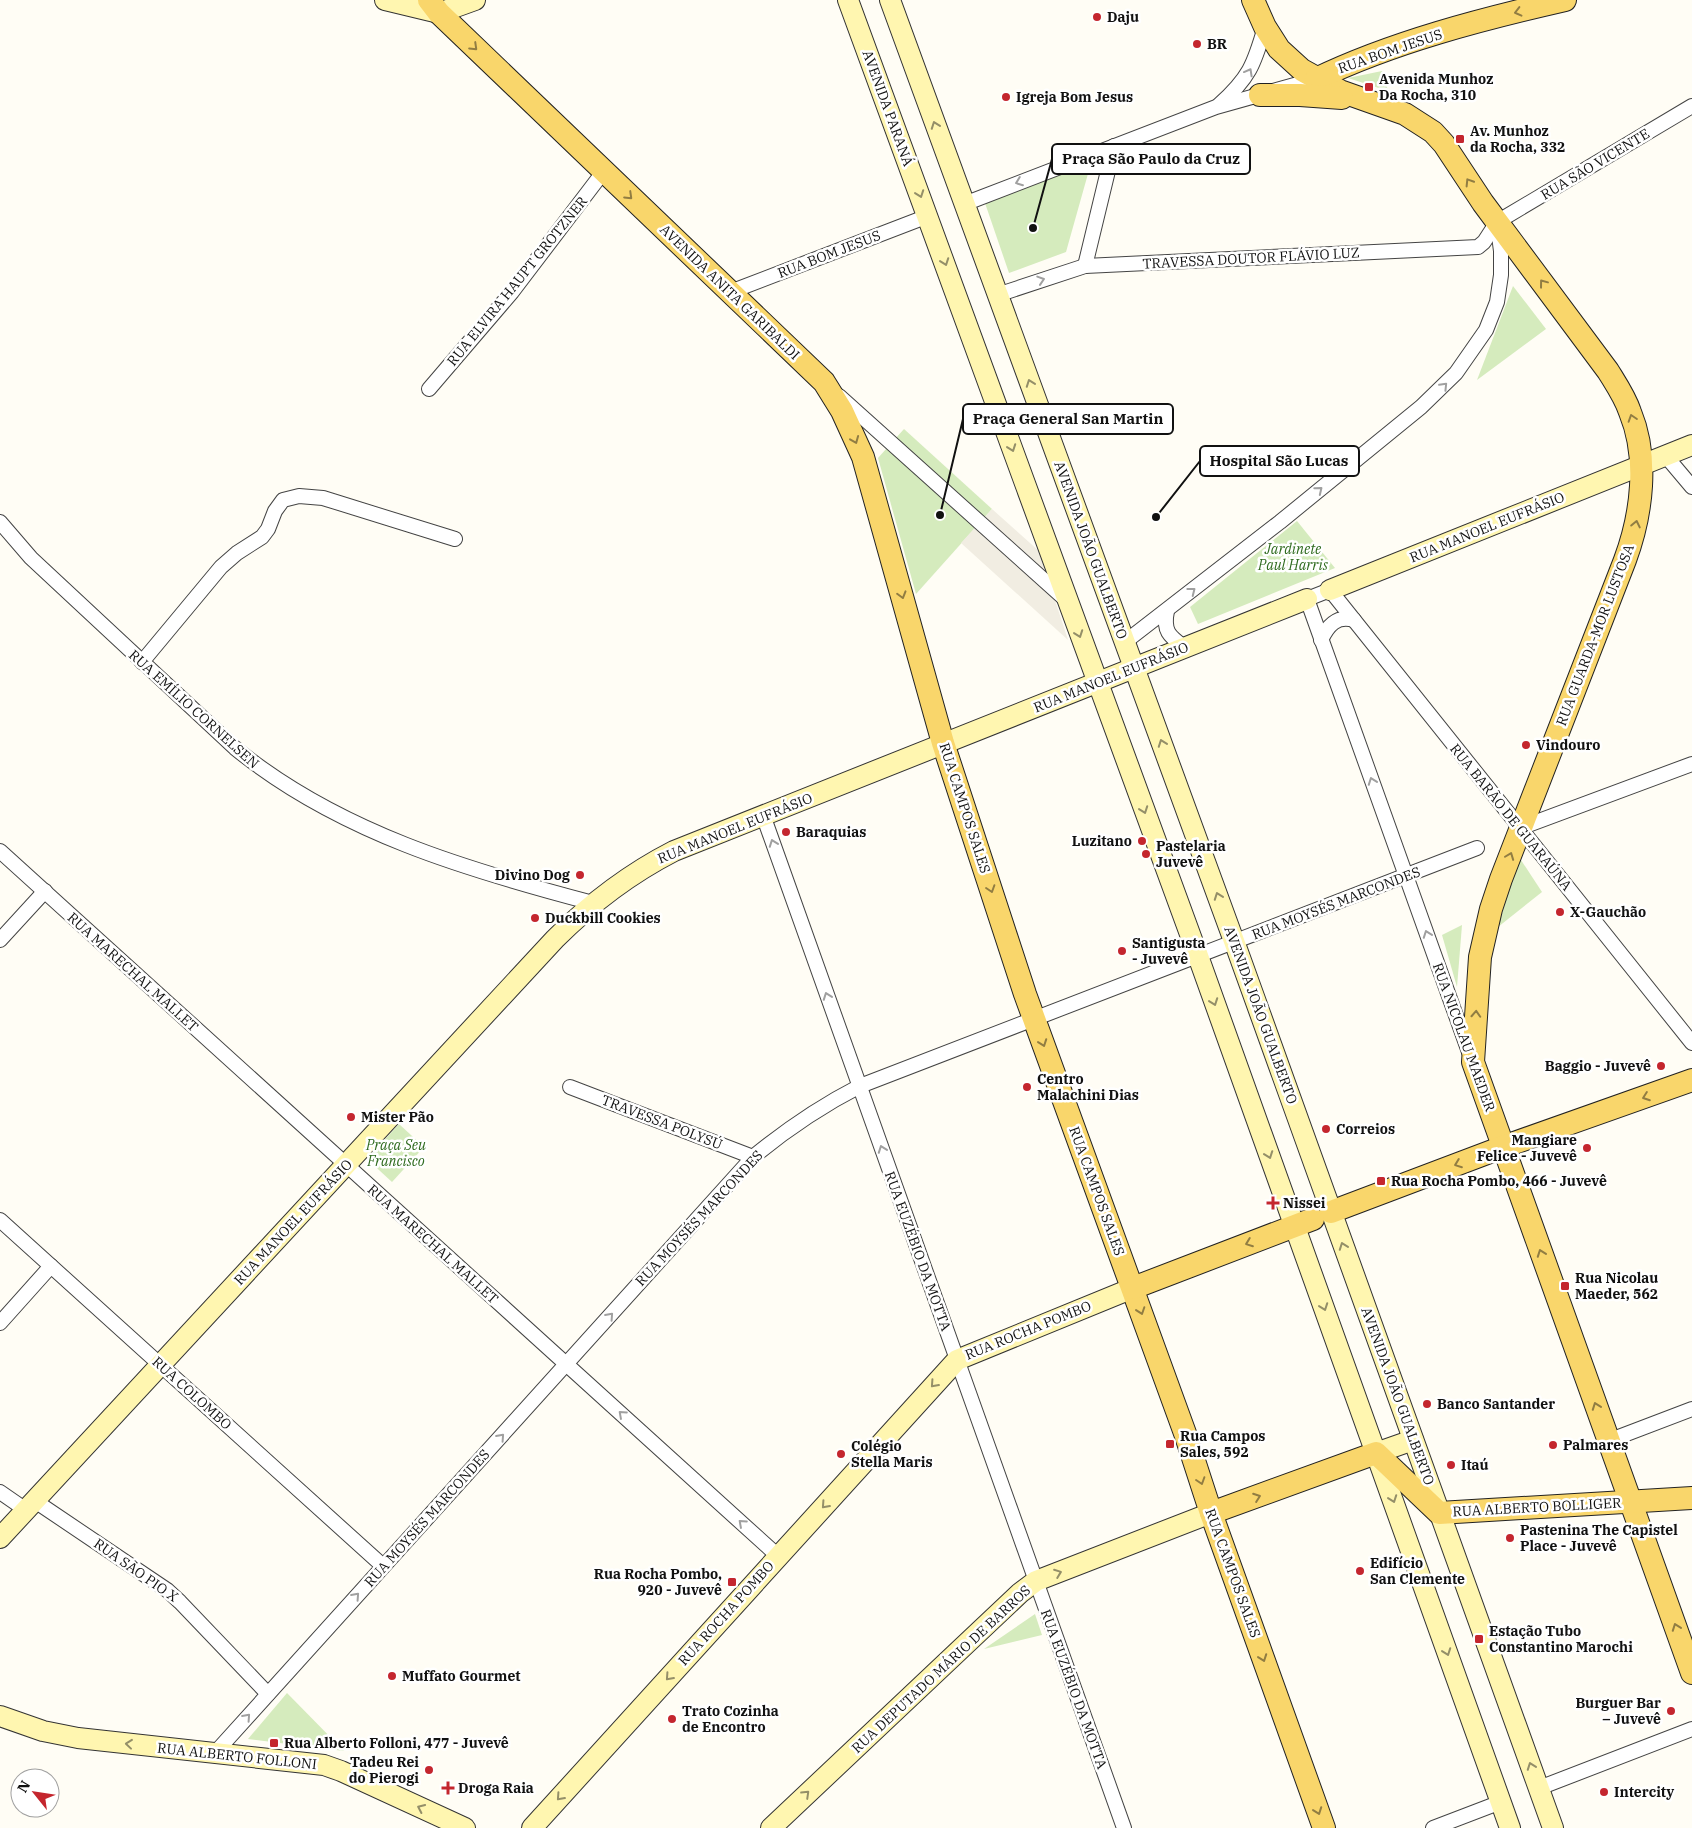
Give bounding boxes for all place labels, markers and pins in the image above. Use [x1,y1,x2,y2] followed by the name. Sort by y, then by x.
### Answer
[1107,8,1139,26] place label: Daju
[1091,11,1103,23] marker: Daju
[1207,35,1228,53] place label: BR
[1191,38,1203,50] marker: BR
[1379,70,1493,104] place label: Avenida Munhoz Da Rocha, 310
[1363,81,1375,93] marker: Avenida Munhoz Da Rocha, 310
[1016,88,1133,106] place label: Igreja Bom Jesus
[1000,91,1012,103] marker: Igreja Bom Jesus
[1470,122,1565,156] place label: Av. Munhoz da Rocha, 332
[1454,133,1466,145] marker: Av. Munhoz da Rocha, 332
[1052,144,1250,174] callout: Praça São Paulo da Cruz
[963,404,1173,434] callout: Praça General San Martin
[1200,446,1359,476] callout: Hospital São Lucas
[1536,736,1601,754] place label: Vindouro
[1520,739,1532,751] marker: Vindouro
[796,823,866,841] place label: Baraquias
[780,826,792,838] marker: Baraquias
[1072,832,1132,850] place label: Luzitano
[1136,835,1148,847] marker: Luzitano
[1156,837,1226,871] place label: Pastelaria Juvevê
[1140,848,1152,860] marker: Pastelaria Juvevê
[495,866,571,884] place label: Divino Dog
[574,869,586,881] marker: Divino Dog
[1570,903,1646,921] place label: X-Gauchão
[1554,906,1566,918] marker: X-Gauchão
[545,909,661,927] place label: Duckbill Cookies
[529,912,541,924] marker: Duckbill Cookies
[1132,934,1206,968] place label: Santigusta - Juvevê
[1116,945,1128,957] marker: Santigusta - Juvevê
[1545,1057,1651,1075] place label: Baggio - Juvevê
[1655,1060,1667,1072] marker: Baggio - Juvevê
[1037,1070,1139,1104] place label: Centro Malachini Dias
[1021,1081,1033,1093] marker: Centro Malachini Dias
[361,1108,434,1126] place label: Mister Pão
[345,1111,357,1123] marker: Mister Pão
[1336,1120,1395,1138] place label: Correios
[1320,1123,1332,1135] marker: Correios
[1477,1131,1577,1165] place label: Mangiare Felice - Juvevê
[1581,1142,1593,1154] marker: Mangiare Felice - Juvevê
[1391,1172,1607,1190] place label: Rua Rocha Pombo, 466 - Juvevê
[1375,1175,1387,1187] marker: Rua Rocha Pombo, 466 - Juvevê
[1283,1194,1326,1212] place label: Nissei
[1267,1197,1279,1209] marker: Nissei
[1575,1269,1658,1303] place label: Rua Nicolau Maeder, 562
[1559,1280,1571,1292] marker: Rua Nicolau Maeder, 562
[1437,1395,1555,1413] place label: Banco Santander
[1421,1398,1433,1410] marker: Banco Santander
[1180,1427,1265,1461] place label: Rua Campos Sales, 592
[1563,1436,1628,1454] place label: Palmares
[851,1437,933,1471] place label: Colégio Stella Maris
[1164,1438,1176,1450] marker: Rua Campos Sales, 592
[1547,1439,1559,1451] marker: Palmares
[835,1448,847,1460] marker: Colégio Stella Maris
[1461,1456,1489,1474] place label: Itaú
[1445,1459,1457,1471] marker: Itaú
[1520,1521,1678,1555] place label: Pastenina The Capistel Place - Juvevê
[1504,1532,1516,1544] marker: Pastenina The Capistel Place - Juvevê
[1370,1554,1465,1588] place label: Edifício San Clemente
[594,1565,722,1599] place label: Rua Rocha Pombo, 920 - Juvevê
[1354,1565,1366,1577] marker: Edifício San Clemente
[726,1576,738,1588] marker: Rua Rocha Pombo, 920 - Juvevê
[1489,1622,1633,1656] place label: Estação Tubo Constantino Marochi
[1473,1633,1485,1645] marker: Estação Tubo Constantino Marochi
[402,1667,521,1685] place label: Muffato Gourmet
[386,1670,398,1682] marker: Muffato Gourmet
[1575,1694,1661,1728] place label: Burguer Bar – Juvevê
[682,1702,779,1736] place label: Trato Cozinha de Encontro
[1665,1705,1677,1717] marker: Burguer Bar – Juvevê
[666,1713,678,1725] marker: Trato Cozinha de Encontro
[284,1734,509,1752] place label: Rua Alberto Folloni, 477 - Juvevê
[268,1737,280,1749] marker: Rua Alberto Folloni, 477 - Juvevê
[349,1753,419,1787] place label: Tadeu Rei do Pierogi
[423,1764,435,1776] marker: Tadeu Rei do Pierogi
[458,1779,534,1797] place label: Droga Raia
[442,1782,454,1794] marker: Droga Raia
[1614,1783,1674,1801] place label: Intercity
[1598,1786,1610,1798] marker: Intercity

